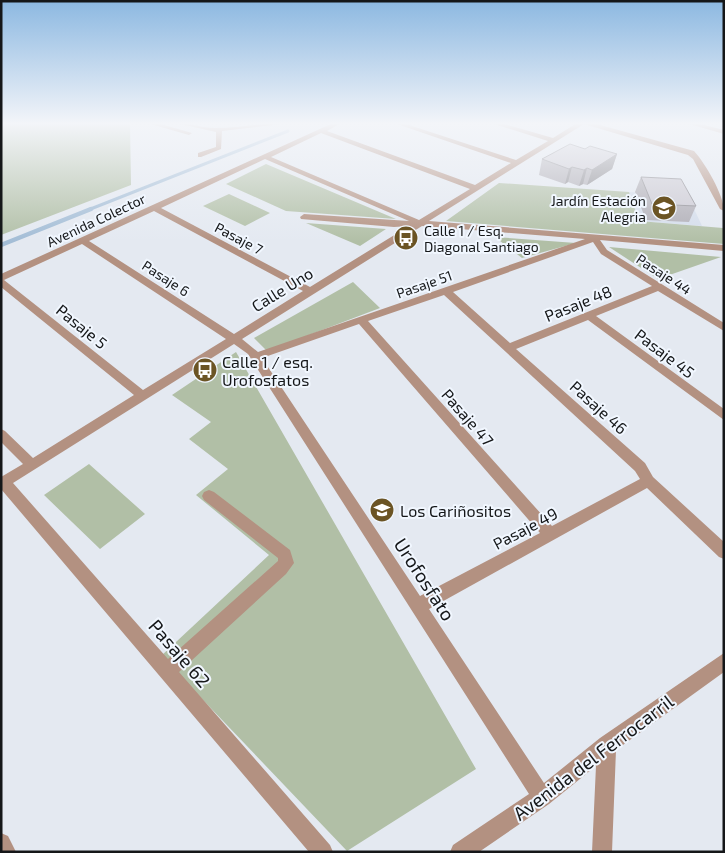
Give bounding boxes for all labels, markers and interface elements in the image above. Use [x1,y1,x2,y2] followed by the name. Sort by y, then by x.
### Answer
[44,190,148,250] street label: Avenida Colector
[551,192,646,225] place label: Jardín Estación Alegria
[651,195,677,221] school or university icon: Jardín Estación Alegria
[212,218,266,258] street label: Pasaje 7
[424,222,539,255] place label: Calle 1 / Esq. Diagonal Santiago
[393,225,419,251] bus stop icon: Calle 1 / Esq. Diagonal Santiago
[633,250,695,298] street label: Pasaje 44
[139,256,193,300] street label: Pasaje 6
[248,263,316,315] street label: Calle Uno
[394,267,454,301] street label: Pasaje 51
[542,281,615,326] street label: Pasaje 48
[52,300,111,353] street label: Pasaje 5
[631,324,699,382] street label: Pasaje 45
[222,352,313,389] place label: Calle 1 / esq. Urofosfatos
[192,357,218,383] bus stop icon: Calle 1 / esq. Urofosfatos
[566,376,631,438] street label: Pasaje 46
[437,385,498,450] street label: Pasaje 47
[369,497,395,523] school or university icon: Los Cariñositos
[400,501,511,520] place label: Los Cariñositos
[490,503,561,554] street label: Pasaje 49
[390,533,460,625] street label: Urofosfato
[144,614,216,692] street label: Pasaje 62
[508,689,678,825] street label: Avenida del Ferrocarril

